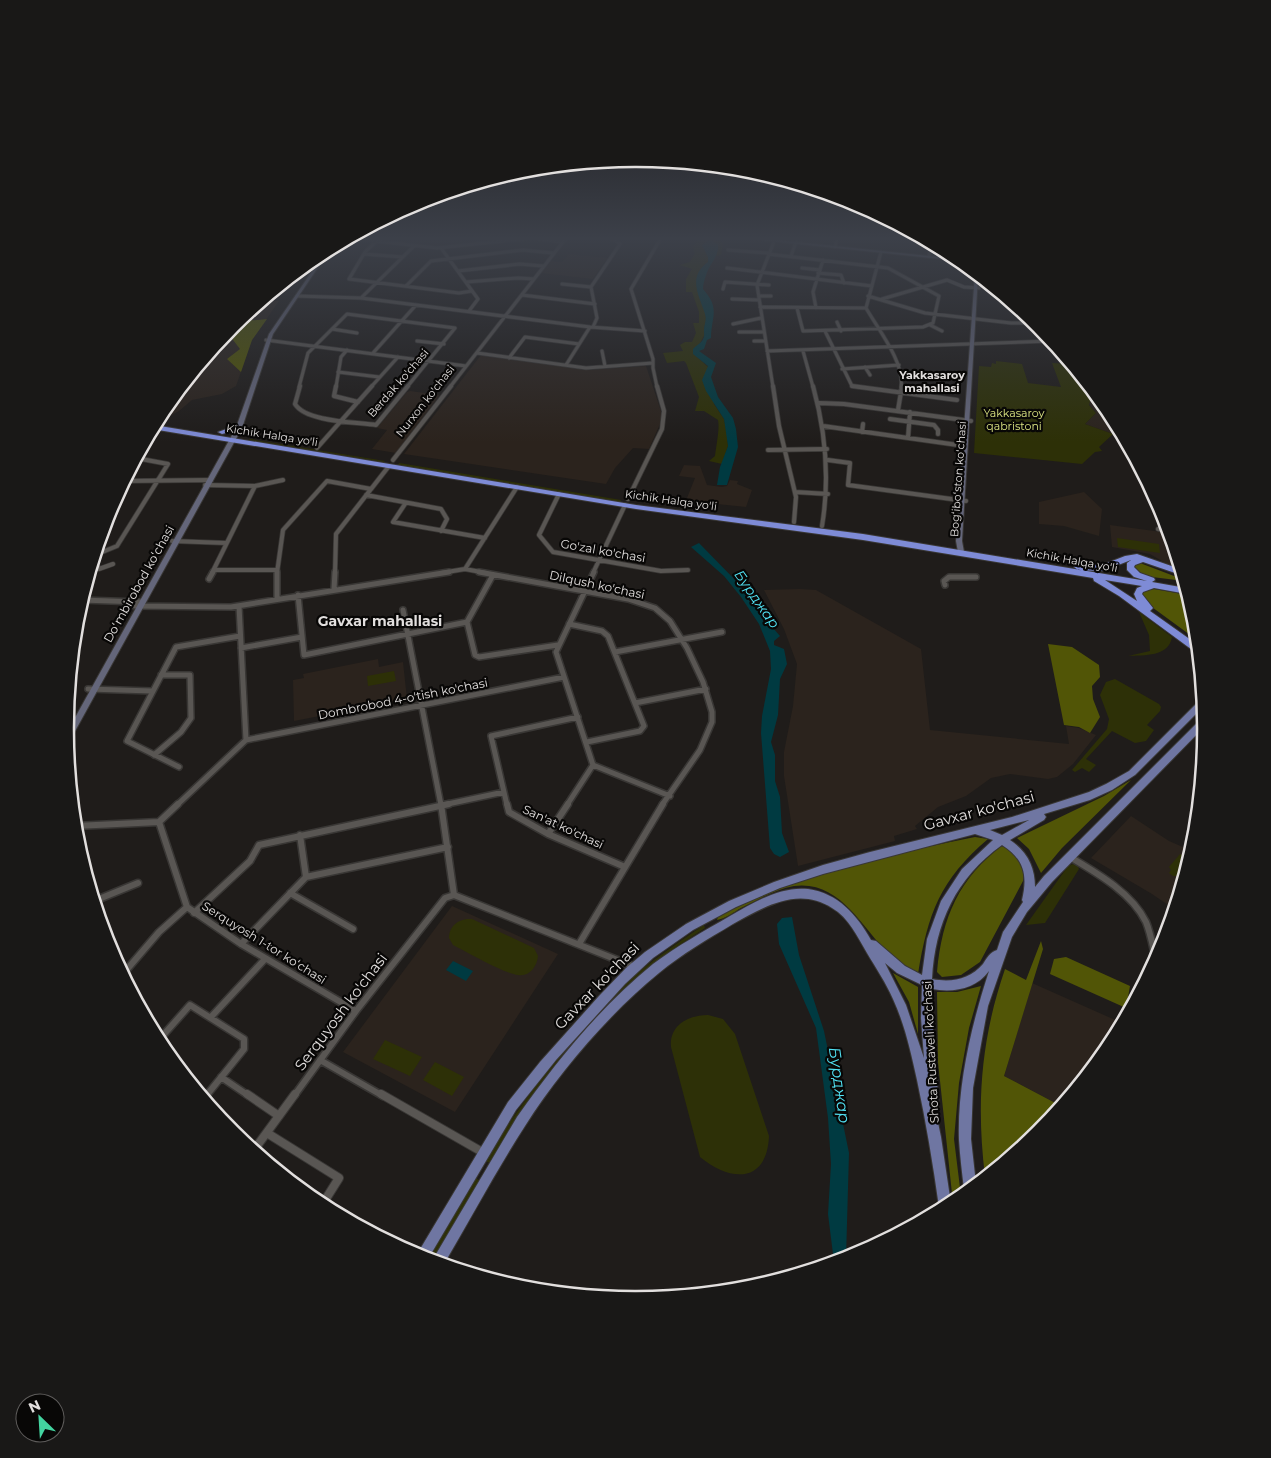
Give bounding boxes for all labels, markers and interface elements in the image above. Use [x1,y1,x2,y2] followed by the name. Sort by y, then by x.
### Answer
[364,346,432,420] street label: Berdak ko'chasi
[393,362,457,440] street label: Nurxon ko'chasi
[898,368,965,395] district label: Yakkasaroy mahallasi
[983,406,1045,433] park label: Yakkasaroy qabristoni
[225,421,319,449] street label: Kichik Halqa yo'li
[947,421,969,537] street label: Bogʻiboʻston koʻchasi
[624,487,718,513] street label: Kichik Halqa yo'li
[100,522,177,645] street label: Doʻmbirobod koʻchasi
[559,536,647,565] street label: Go'zal ko'chasi
[1025,545,1119,575] street label: Kichik Halqa yo'li
[730,566,784,632] water label: Бурджар
[548,567,646,602] street label: Dilqush ko'chasi
[318,612,442,630] district label: Gavxar mahallasi
[317,675,489,722] street label: Dombrobod 4-o'tish ko'chasi
[921,787,1036,834] street label: Gavxar ko'chasi
[520,801,606,852] street label: San'at ko'chasi
[199,898,329,987] street label: Serquyosh 1-tor koʻchasi
[550,938,643,1033] street label: Gavxar ko'chasi
[290,949,391,1074] street label: Serquyosh ko'chasi
[919,980,942,1124] street label: Shota Rustaveli ko'chasi
[825,1046,854,1124] water label: Бурджар
[15,1393,65,1443] north arrow
[26,1396,43,1417] text: N

